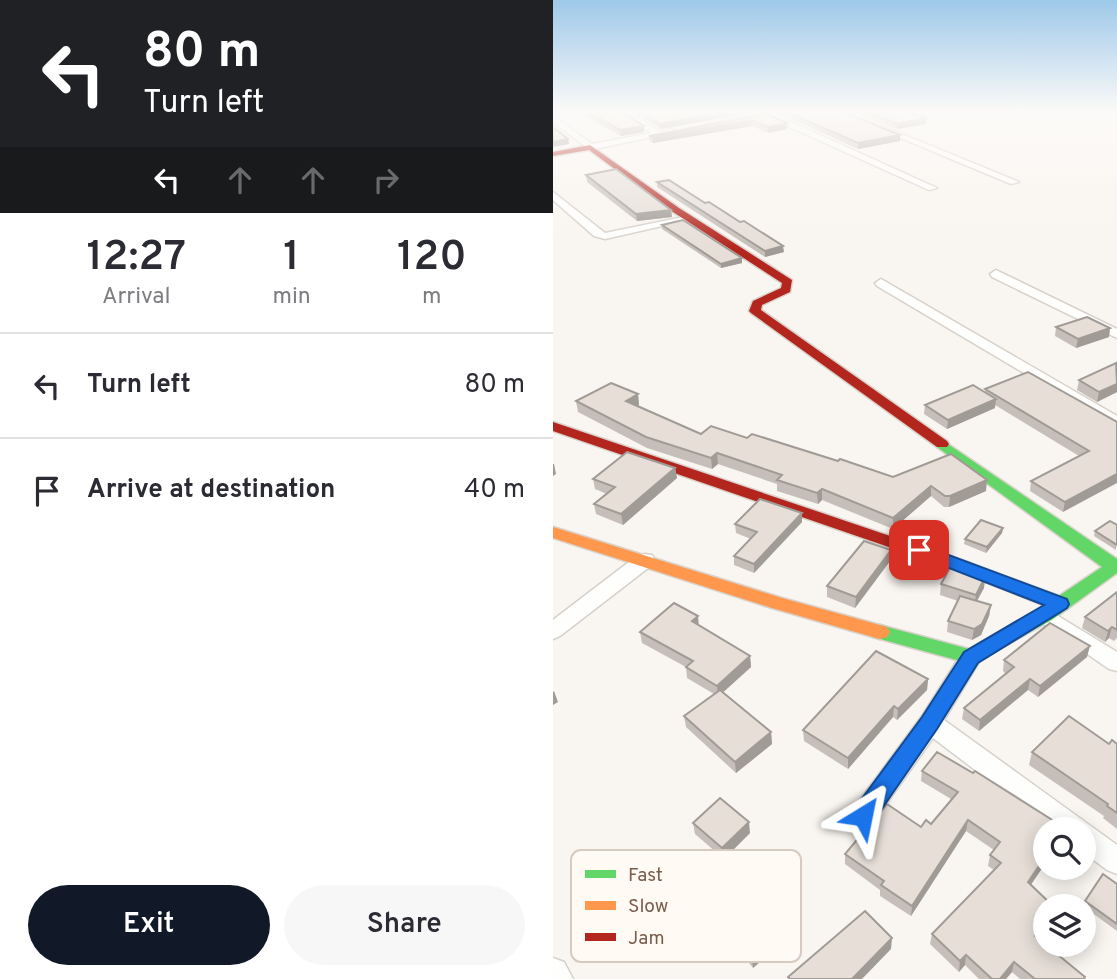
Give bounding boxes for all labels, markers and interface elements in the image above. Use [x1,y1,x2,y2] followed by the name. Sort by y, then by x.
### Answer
[143,23,260,85] text: 80 m
[28,28,119,119] icon: left
[143,84,264,124] text: Turn left
[148,161,186,199] icon: left
[221,161,259,199] icon: ahead
[294,161,332,199] icon: ahead
[367,161,405,199] icon: right
[86,232,186,285] text: 12:27
[283,232,300,285] text: 1
[397,232,467,285] text: 120
[102,283,170,312] text: Arrival
[272,283,311,312] text: min
[422,283,442,312] text: m
[28,367,66,405] icon: left
[87,369,191,402] text: Turn left
[465,369,525,402] text: 80 m
[28,472,66,510] icon: arrive
[87,474,335,507] text: Arrive at destination
[464,474,525,507] text: 40 m
[889,520,949,580] pin
[900,531,938,569] icon: arrive
[826,779,900,853] position arrow
[1033,817,1096,957] map controls
[1033,817,1096,880] button: search
[571,850,801,962] legend
[628,864,663,888] text: Fast
[28,885,270,965] button: Exit
[284,885,525,965] button: Share
[1033,894,1096,957] button: layers
[628,895,668,919] text: Slow
[628,927,665,951] text: Jam

